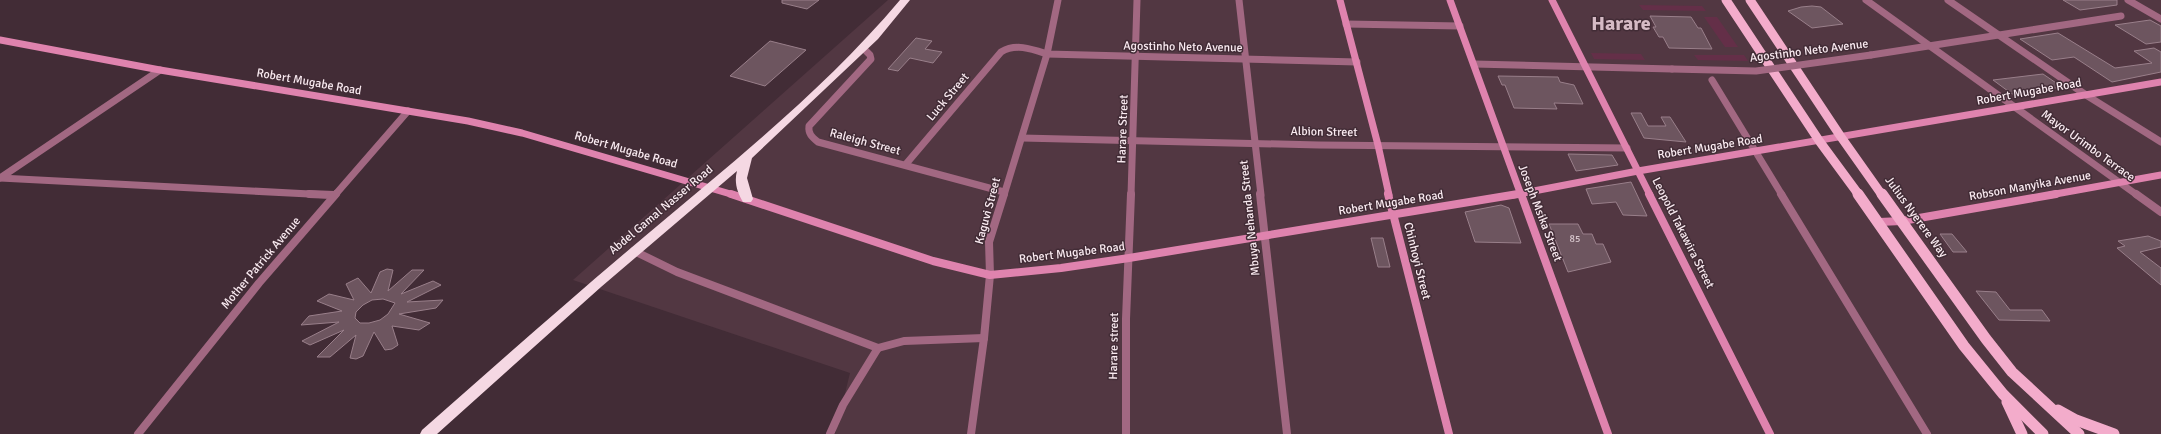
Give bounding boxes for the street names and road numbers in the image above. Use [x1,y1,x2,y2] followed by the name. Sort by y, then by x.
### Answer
[1749,36,1869,66] street label: Agostinho Neto Avenue
[1123,38,1243,56] street label: Agostinho Neto Avenue
[255,65,363,99] street label: Robert Mugabe Road
[924,70,972,124] street label: Luck Street
[1975,75,2083,109] street label: Robert Mugabe Road
[1114,94,1132,164] street label: Harare Street
[2038,107,2138,185] street label: Mayor Urimbo Terrace
[1290,124,1358,140] street label: Albion Street
[828,125,902,159] street label: Raleigh Street
[573,128,679,172] street label: Robert Mugabe Road
[1656,131,1764,163] street label: Robert Mugabe Road
[1236,159,1264,277] street label: Mbuya Nehanda Street
[606,162,716,258] street label: Abdel Gamal Nasser Road
[1515,162,1565,264] street label: Joseph Msika Street
[1968,168,2092,204] street label: Robson Manyika Avenue
[1881,173,1951,261] street label: Julius Nyerere Way
[1648,175,1718,291] street label: Leopold Takawira Street
[972,176,1004,246] street label: Kaguvi Street
[1337,187,1445,219] street label: Robert Mugabe Road
[218,214,304,312] street label: Mother Patrick Avenue
[1400,221,1434,301] street label: Chinhoyi Street
[1018,239,1126,267] street label: Robert Mugabe Road
[1106,312,1122,380] street label: Harare street

